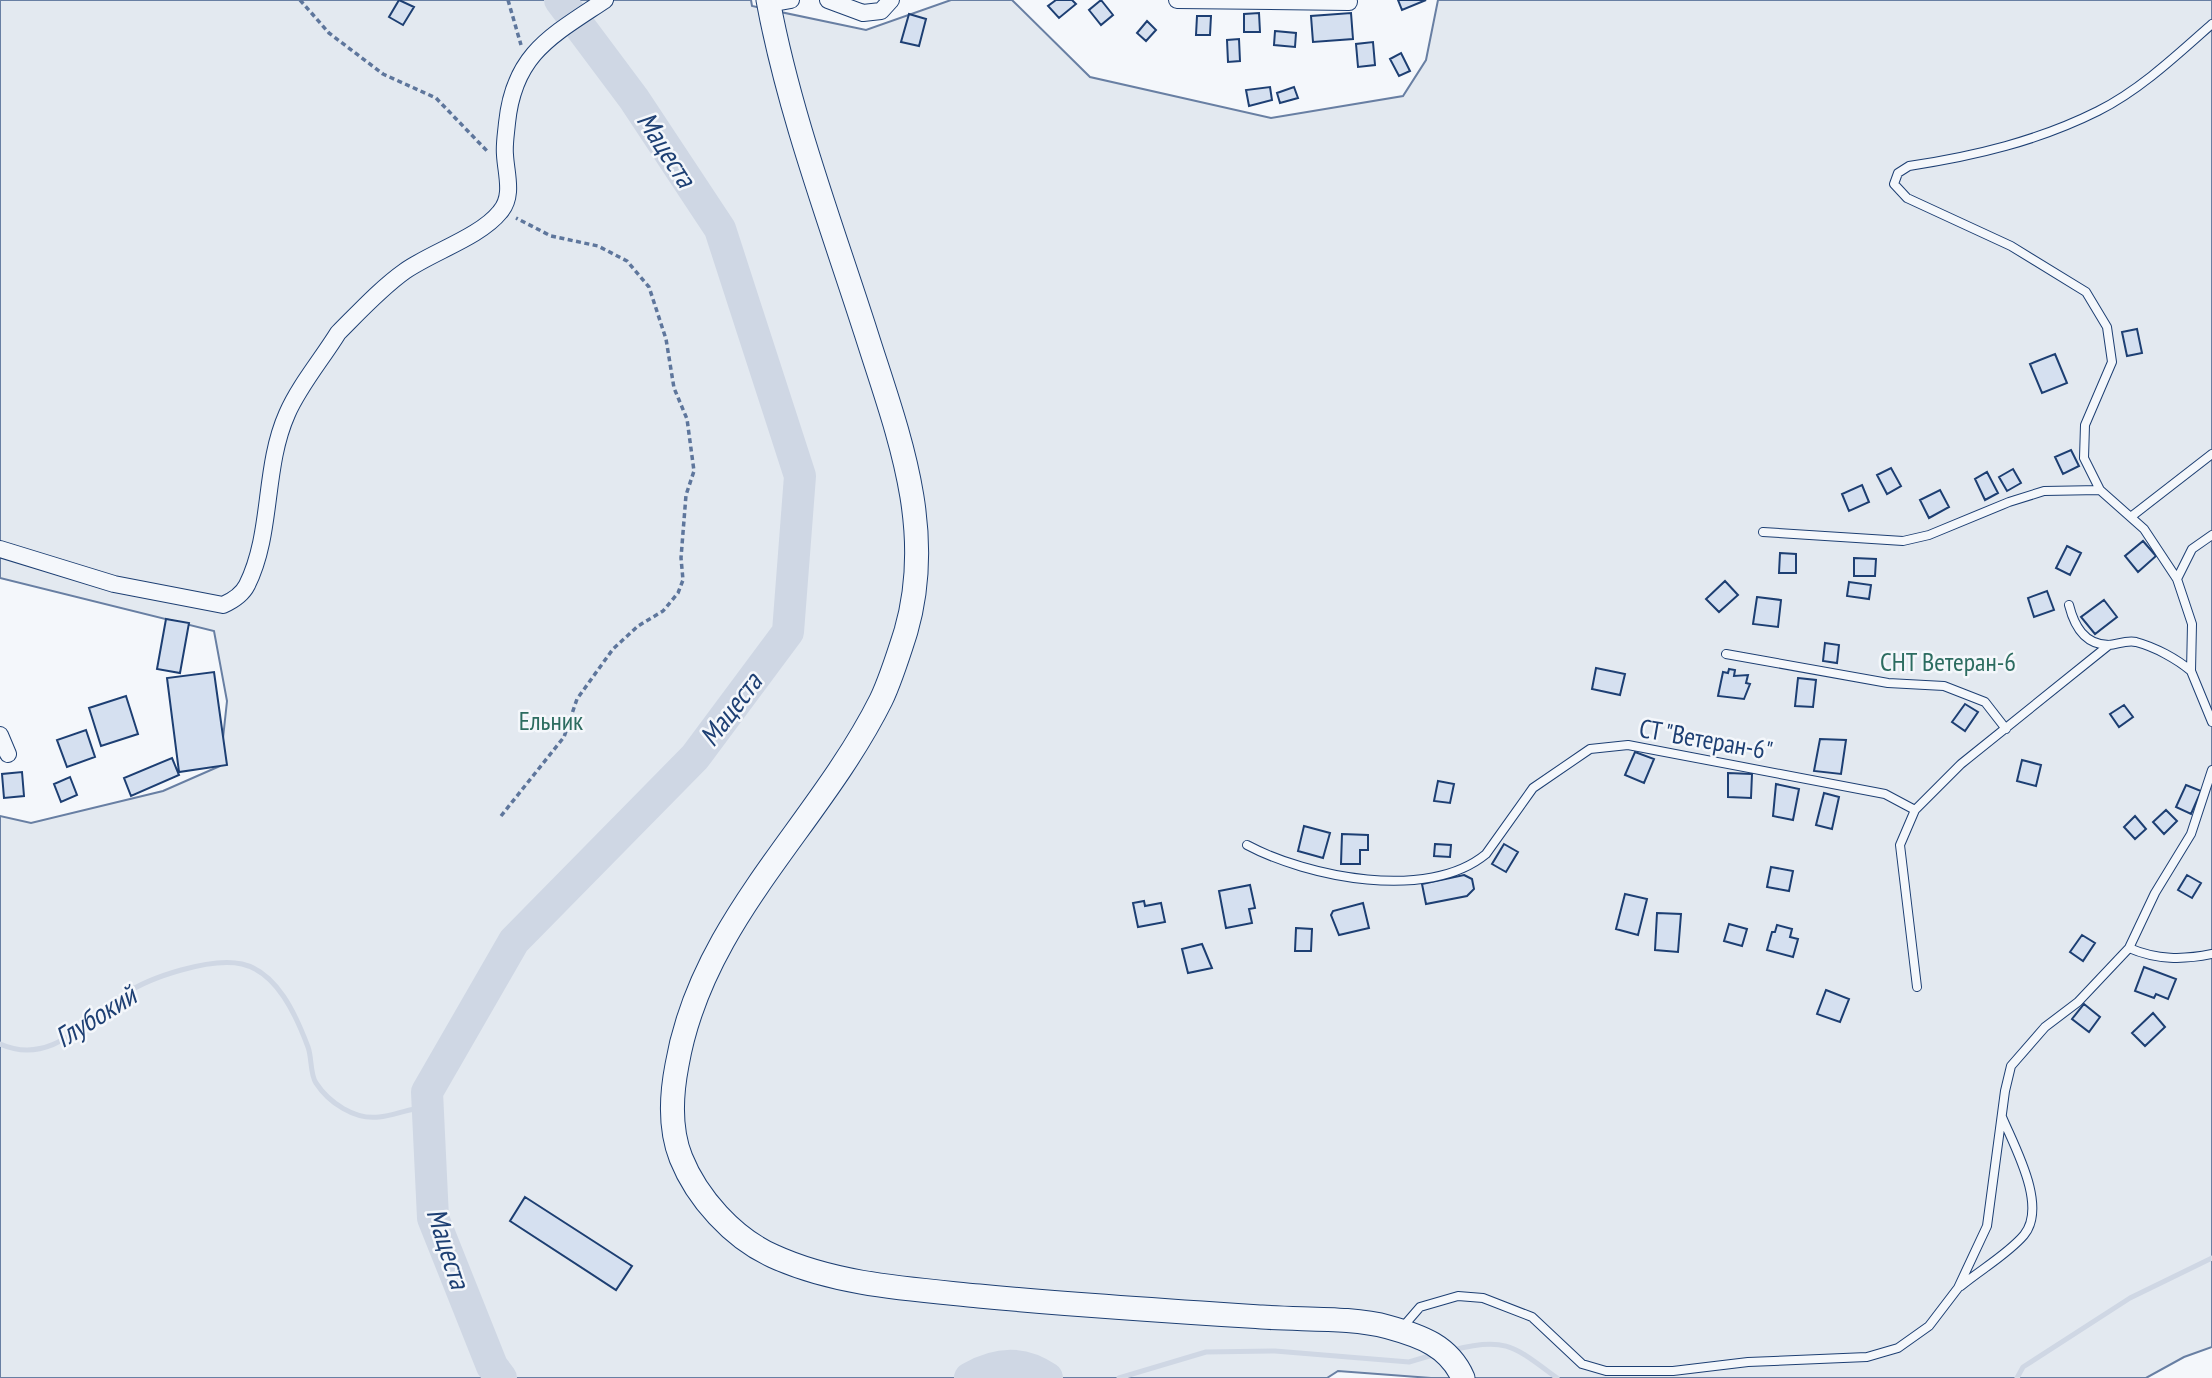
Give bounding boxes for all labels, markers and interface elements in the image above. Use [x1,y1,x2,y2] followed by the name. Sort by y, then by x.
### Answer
[629,104,706,195] water label: Мацеста
[1880,645,2016,678] park label: СНТ Ветеран-6
[690,663,771,753] water label: Мацеста
[519,704,583,737] park label: Ельник
[1637,711,1775,767] street label: СТ "Ветеран-6"
[47,975,145,1055] water label: Глубокий
[419,1203,480,1295] water label: Мацеста

